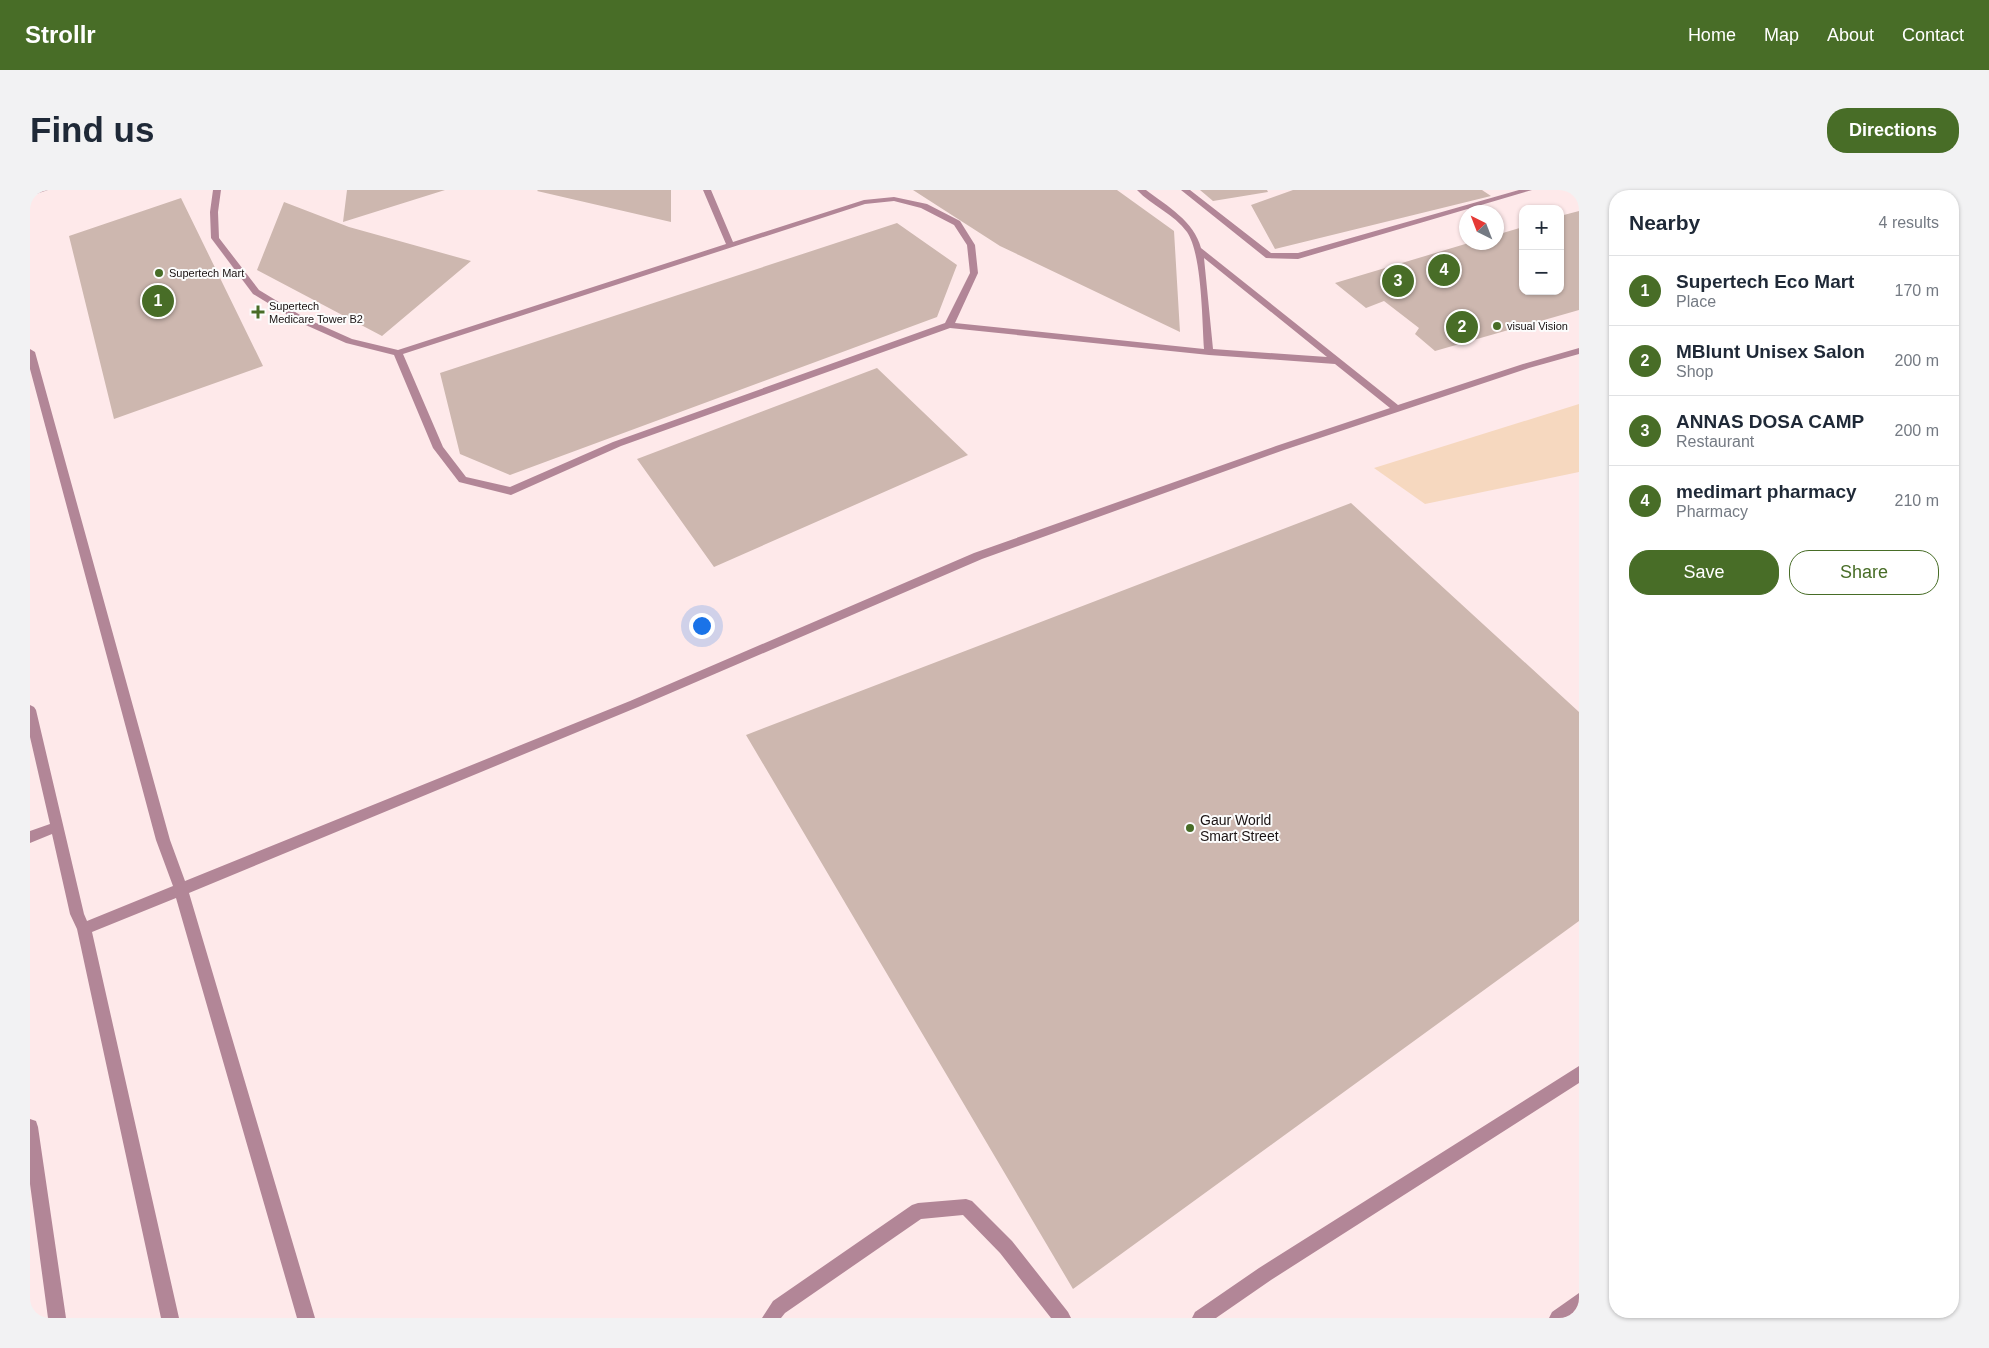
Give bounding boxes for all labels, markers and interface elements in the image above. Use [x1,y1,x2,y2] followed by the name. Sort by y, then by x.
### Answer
[25,21,96,48] text: Strollr
[1688,25,1736,45] text: Home
[1764,25,1799,45] text: Map
[1827,25,1874,45] text: About
[1902,25,1964,45] text: Contact
[1827,108,1959,153] button: Directions
[30,110,154,149] text: Find us
[1459,205,1504,250] north arrow
[1519,205,1564,295] map controls
[1519,205,1564,250] button: +
[1629,211,1700,234] text: Nearby
[1879,214,1939,231] text: 4 results
[1519,250,1564,295] button: −
[1428,251,1460,289] pin: 4
[1382,262,1414,300] pin: 3
[153,267,165,279] marker: Supertech Mart
[169,267,244,279] place label: Supertech Mart
[1676,271,1854,292] text: Supertech Eco Mart
[142,282,174,320] pin: 1
[1641,282,1649,299] text: 1
[1895,282,1939,299] text: 170 m
[1676,293,1716,310] text: Place
[269,300,363,325] place label: Supertech Medicare Tower B2
[251,305,265,319] marker: Supertech Medicare Tower B2
[1446,308,1478,346] pin: 2
[1491,320,1503,332] marker: visual Vision
[1507,320,1568,332] place label: visual Vision
[1676,341,1865,362] text: MBlunt Unisex Salon
[1641,352,1649,369] text: 2
[1895,352,1939,369] text: 200 m
[1676,363,1713,380] text: Shop
[1676,411,1864,432] text: ANNAS DOSA CAMP
[1641,422,1649,439] text: 3
[1895,422,1939,439] text: 200 m
[1676,433,1754,450] text: Restaurant
[1676,481,1857,502] text: medimart pharmacy
[1641,492,1649,509] text: 4
[1895,492,1939,509] text: 210 m
[1676,503,1748,520] text: Pharmacy
[1629,550,1779,595] button: Save
[1789,550,1939,595] button: Share
[689,613,715,639] your location
[1200,812,1279,844] place label: Gaur World Smart Street
[1184,822,1196,834] marker: Gaur World Smart Street

